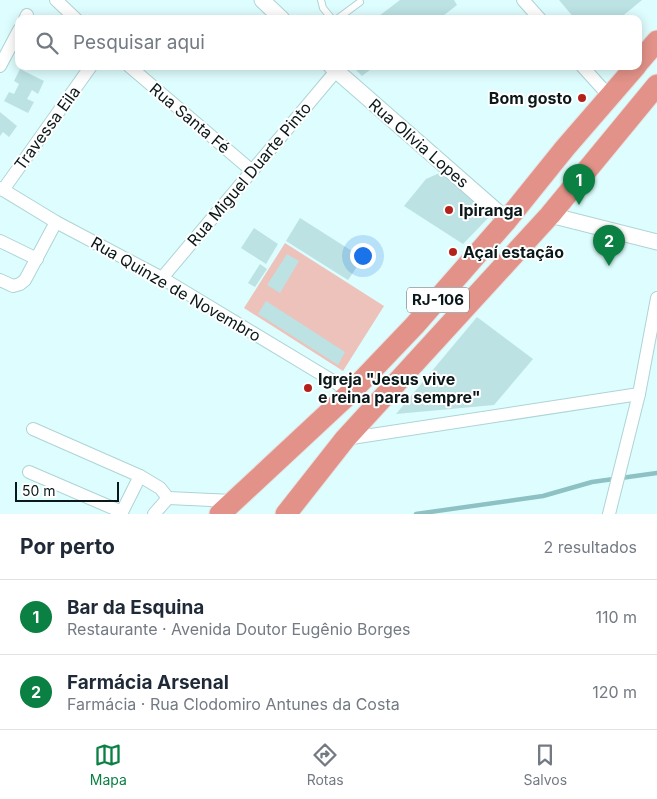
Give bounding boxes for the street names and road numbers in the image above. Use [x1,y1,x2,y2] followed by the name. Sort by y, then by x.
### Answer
[146,79,234,157] street label: Rua Santa Fé
[10,82,84,174] street label: Travessa Eila
[365,94,473,192] street label: Rua Olívia Lopes
[183,98,315,250] street label: Rua Miguel Duarte Pinto
[88,232,264,346] street label: Rua Quinze de Novembro
[407,288,469,312] road number: RJ-106

